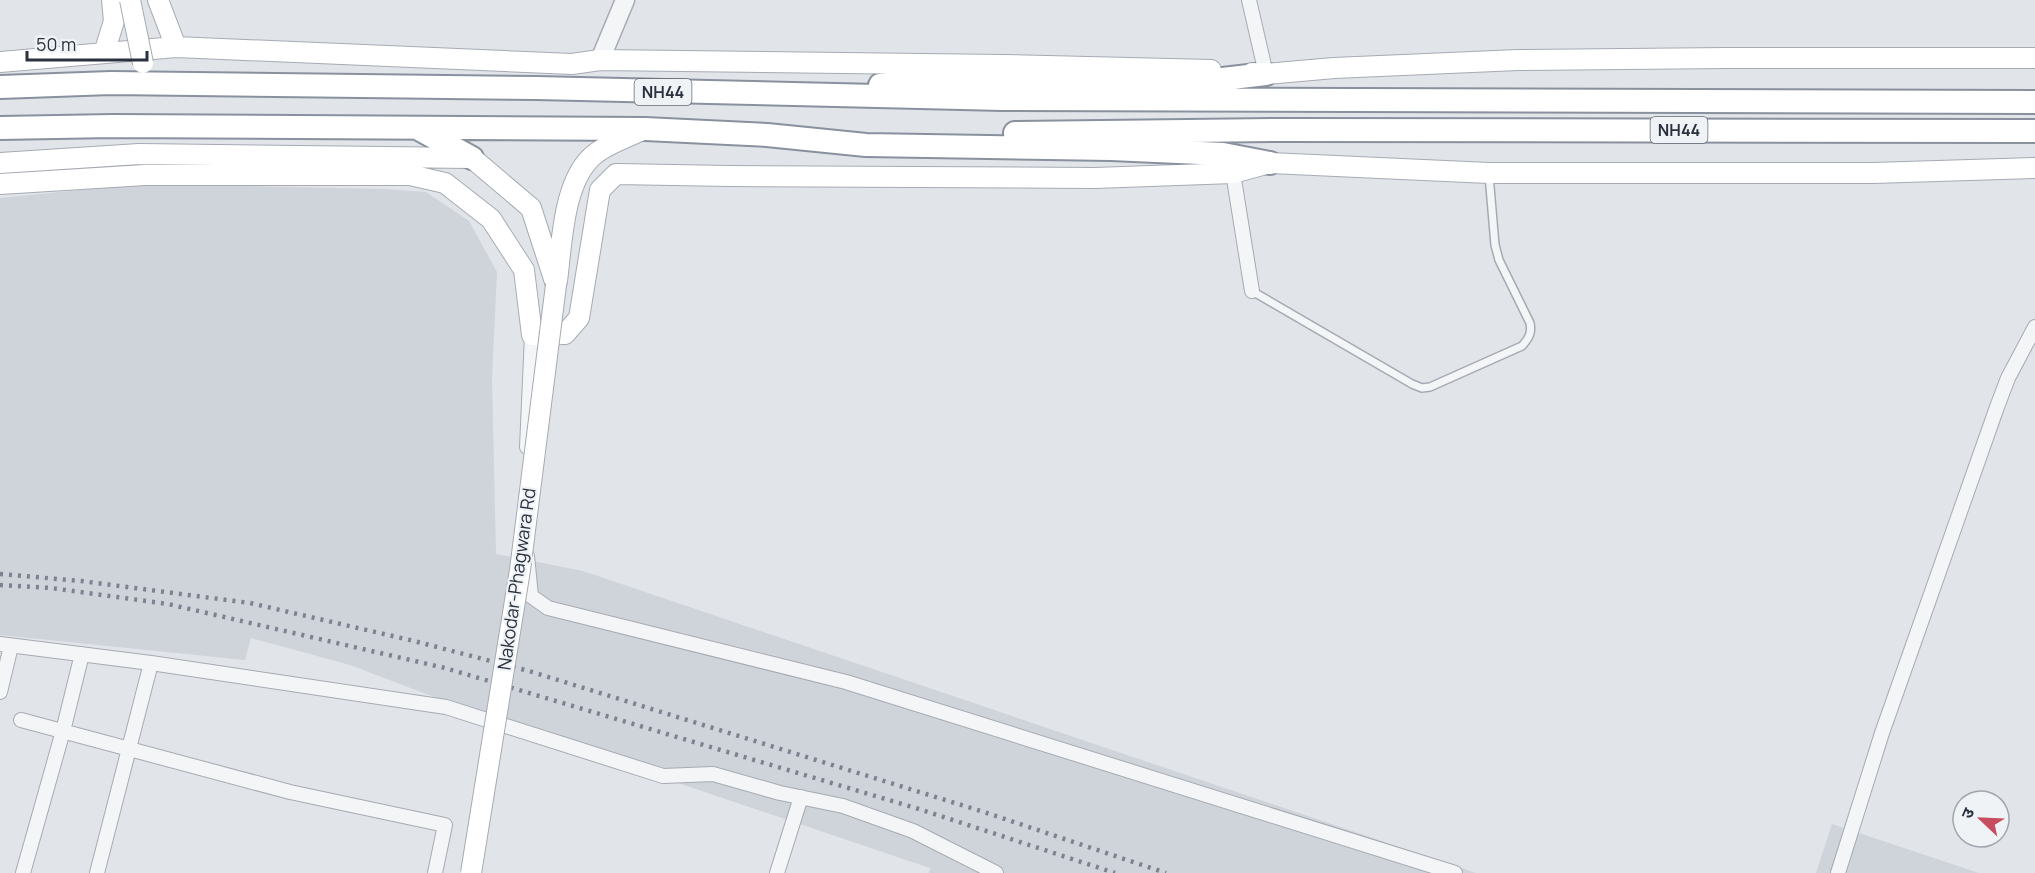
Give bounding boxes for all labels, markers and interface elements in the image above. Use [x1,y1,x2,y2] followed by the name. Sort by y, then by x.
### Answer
[27,24,147,62] scale bar
[36,32,76,56] text: 50 m
[634,79,692,105] road number: NH44
[1650,117,1708,143] road number: NH44
[491,486,541,671] street label: Nakodar-Phagwara Rd
[1951,789,2011,849] north arrow
[1955,804,1979,822] text: उ

